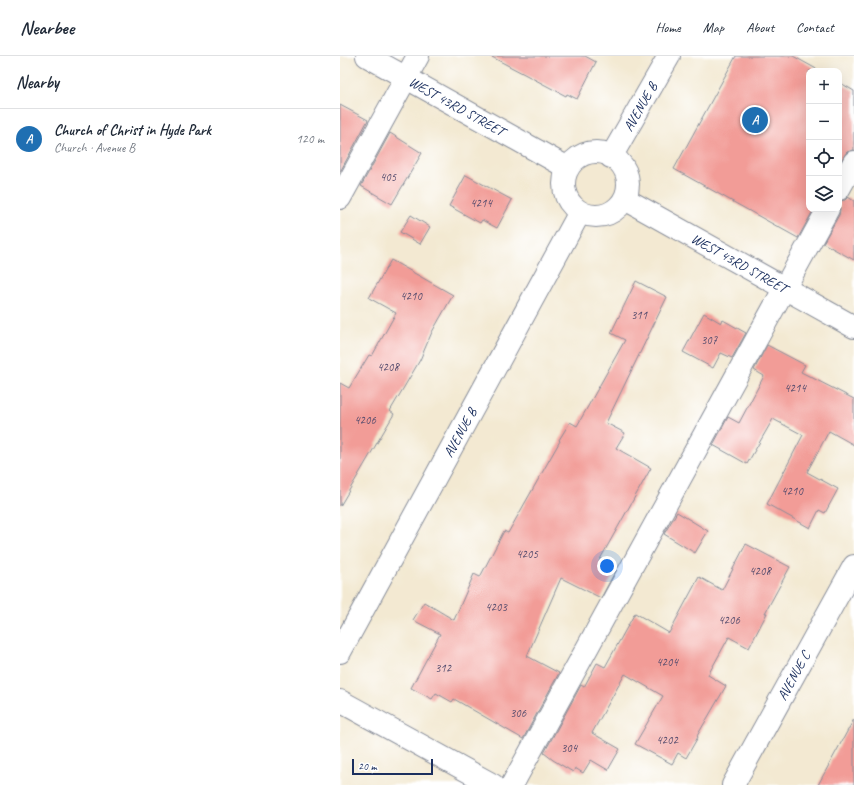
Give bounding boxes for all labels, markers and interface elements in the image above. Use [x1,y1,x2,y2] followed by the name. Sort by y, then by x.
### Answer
[20,16,74,40] text: Nearbee
[655,19,681,36] text: Home
[703,19,724,36] text: Map
[746,19,774,36] text: About
[796,19,834,36] text: Contact
[806,68,842,212] map controls
[806,68,842,104] button: +
[16,72,59,93] text: Nearby
[406,73,511,141] street label: WEST 43RD STREET
[619,78,661,134] street label: AVENUE B
[806,104,842,140] button: −
[742,105,768,135] pin: A
[54,121,211,140] text: Church of Christ in Hyde Park
[26,131,32,147] text: A
[296,131,324,147] text: 120 m
[54,140,135,156] text: Church · Avenue B
[806,140,842,176] button: locate
[380,169,397,185] house number: 405
[806,176,842,212] button: layers
[470,195,493,211] house number: 4214
[689,229,793,298] street label: WEST 43RD STREET
[400,288,423,304] house number: 4210
[631,307,648,323] house number: 311
[701,332,718,348] house number: 307
[377,359,400,375] house number: 4208
[784,380,807,396] house number: 4214
[439,403,481,460] street label: AVENUE B
[354,412,376,428] house number: 4206
[781,483,804,499] house number: 4210
[516,546,538,562] house number: 4205
[597,556,617,576] your location
[749,563,772,579] house number: 4208
[485,599,508,615] house number: 4203
[718,612,740,628] house number: 4206
[773,646,815,703] street label: AVENUE C
[656,654,679,670] house number: 4204
[435,660,453,676] house number: 312
[510,705,527,721] house number: 306
[656,732,679,748] house number: 4202
[561,740,579,756] house number: 304
[352,757,433,776] scale bar
[358,759,377,773] text: 20 m

